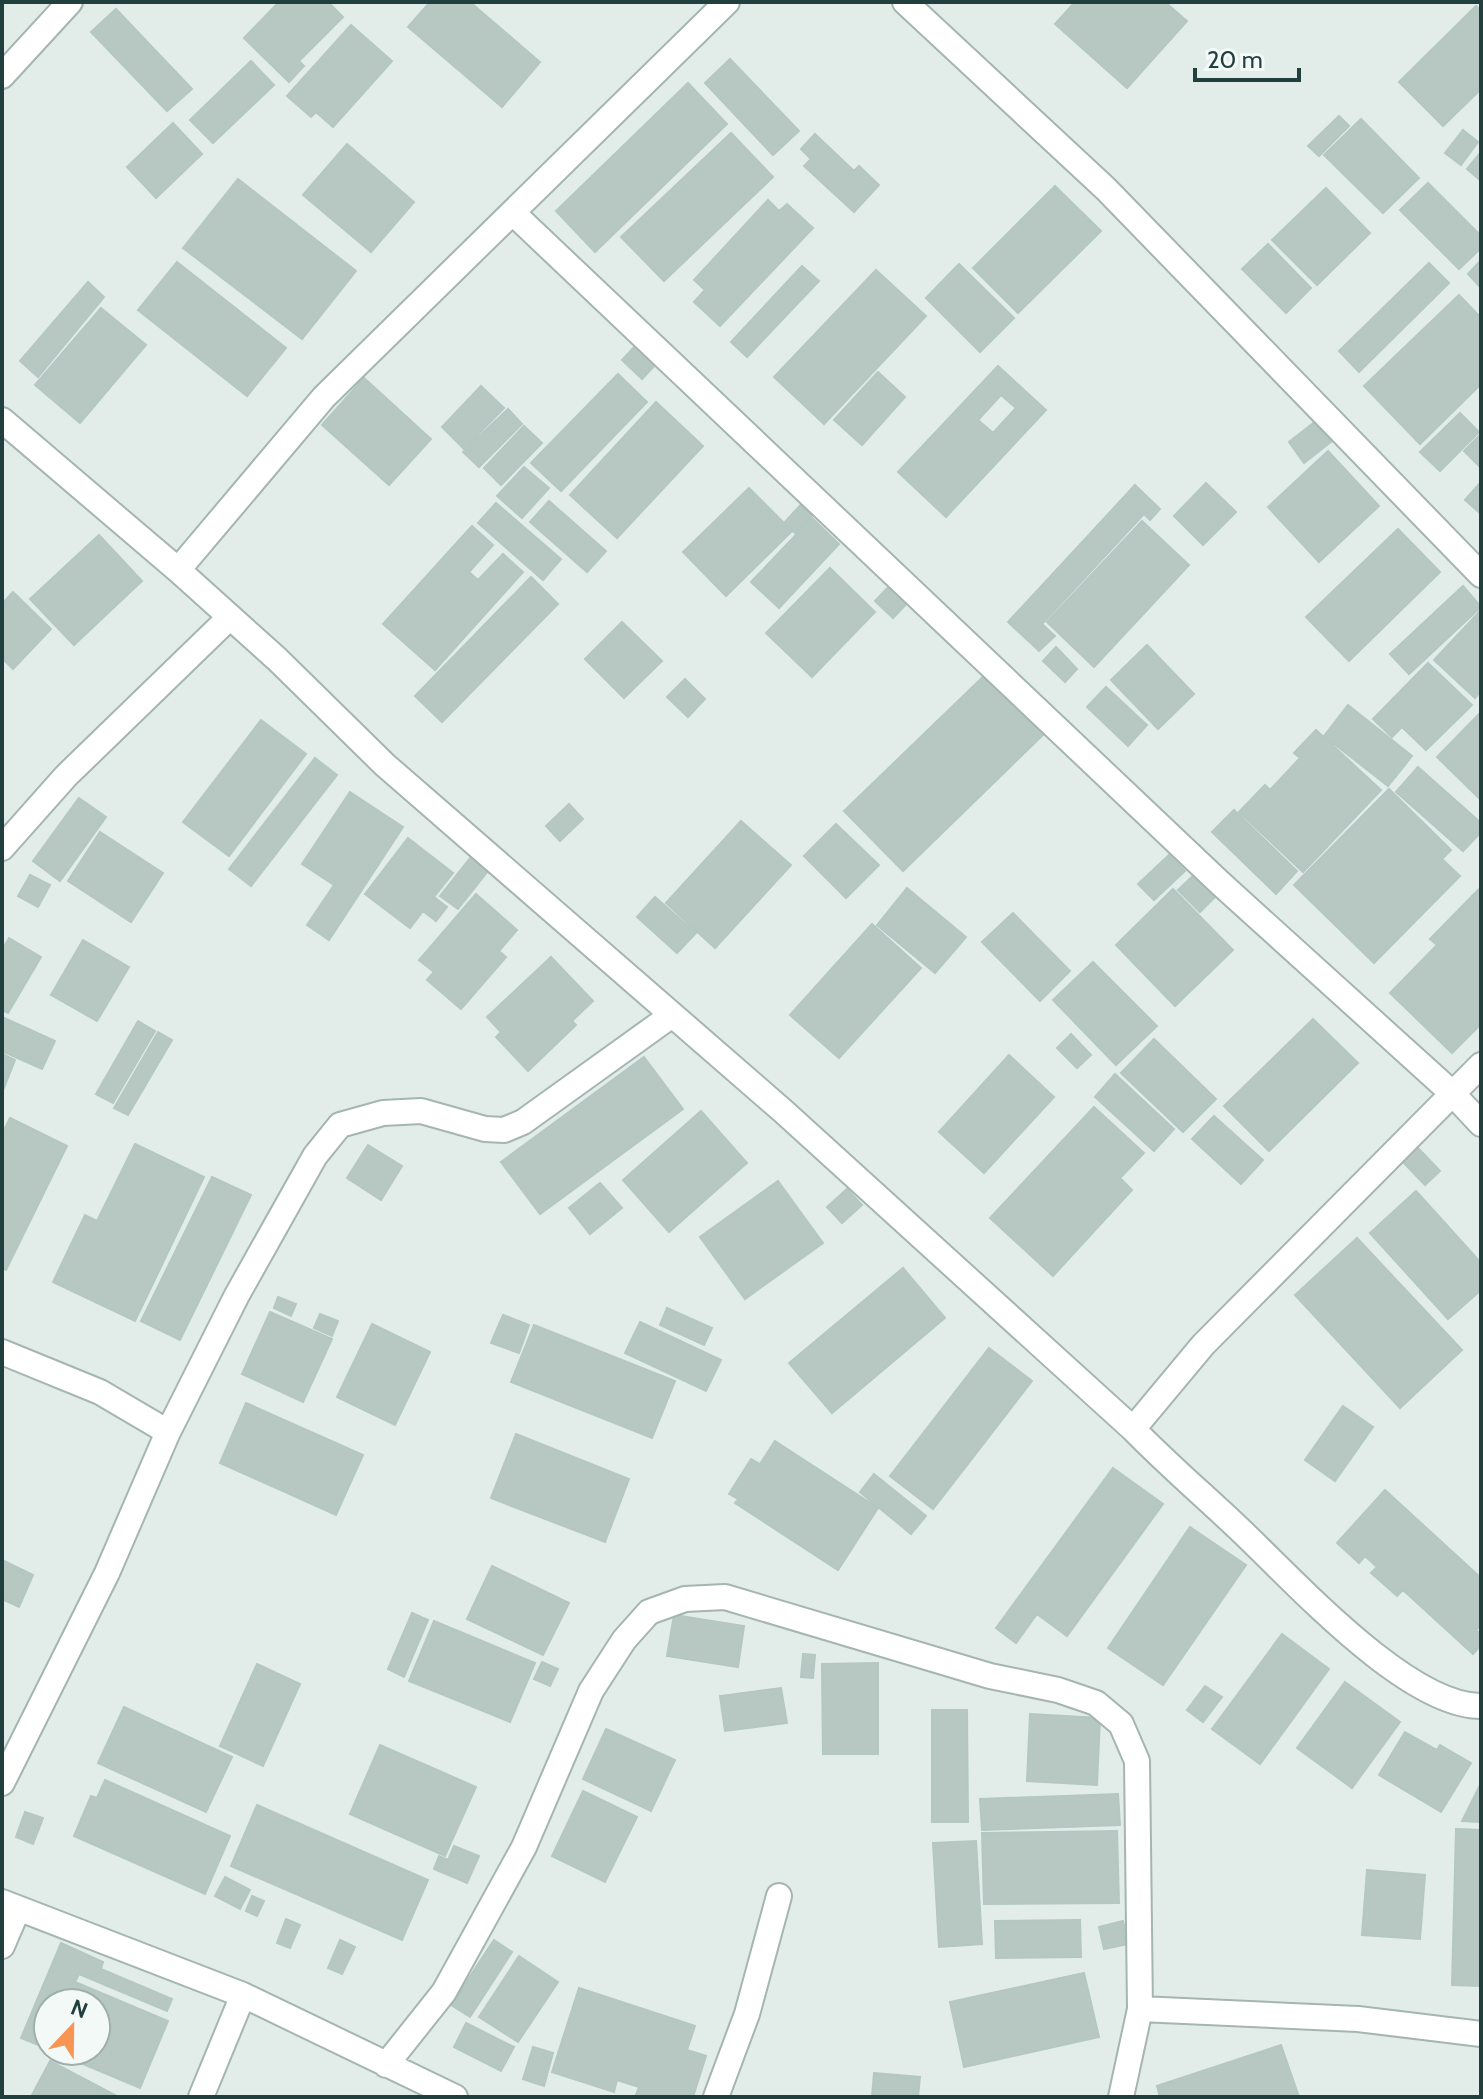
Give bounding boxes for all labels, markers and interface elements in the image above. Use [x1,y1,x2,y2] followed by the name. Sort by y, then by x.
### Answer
[1195,32,1299,82] scale bar
[1207,45,1263,74] text: 20 m
[32,1987,112,2067] north arrow
[67,1993,92,2024] text: N

